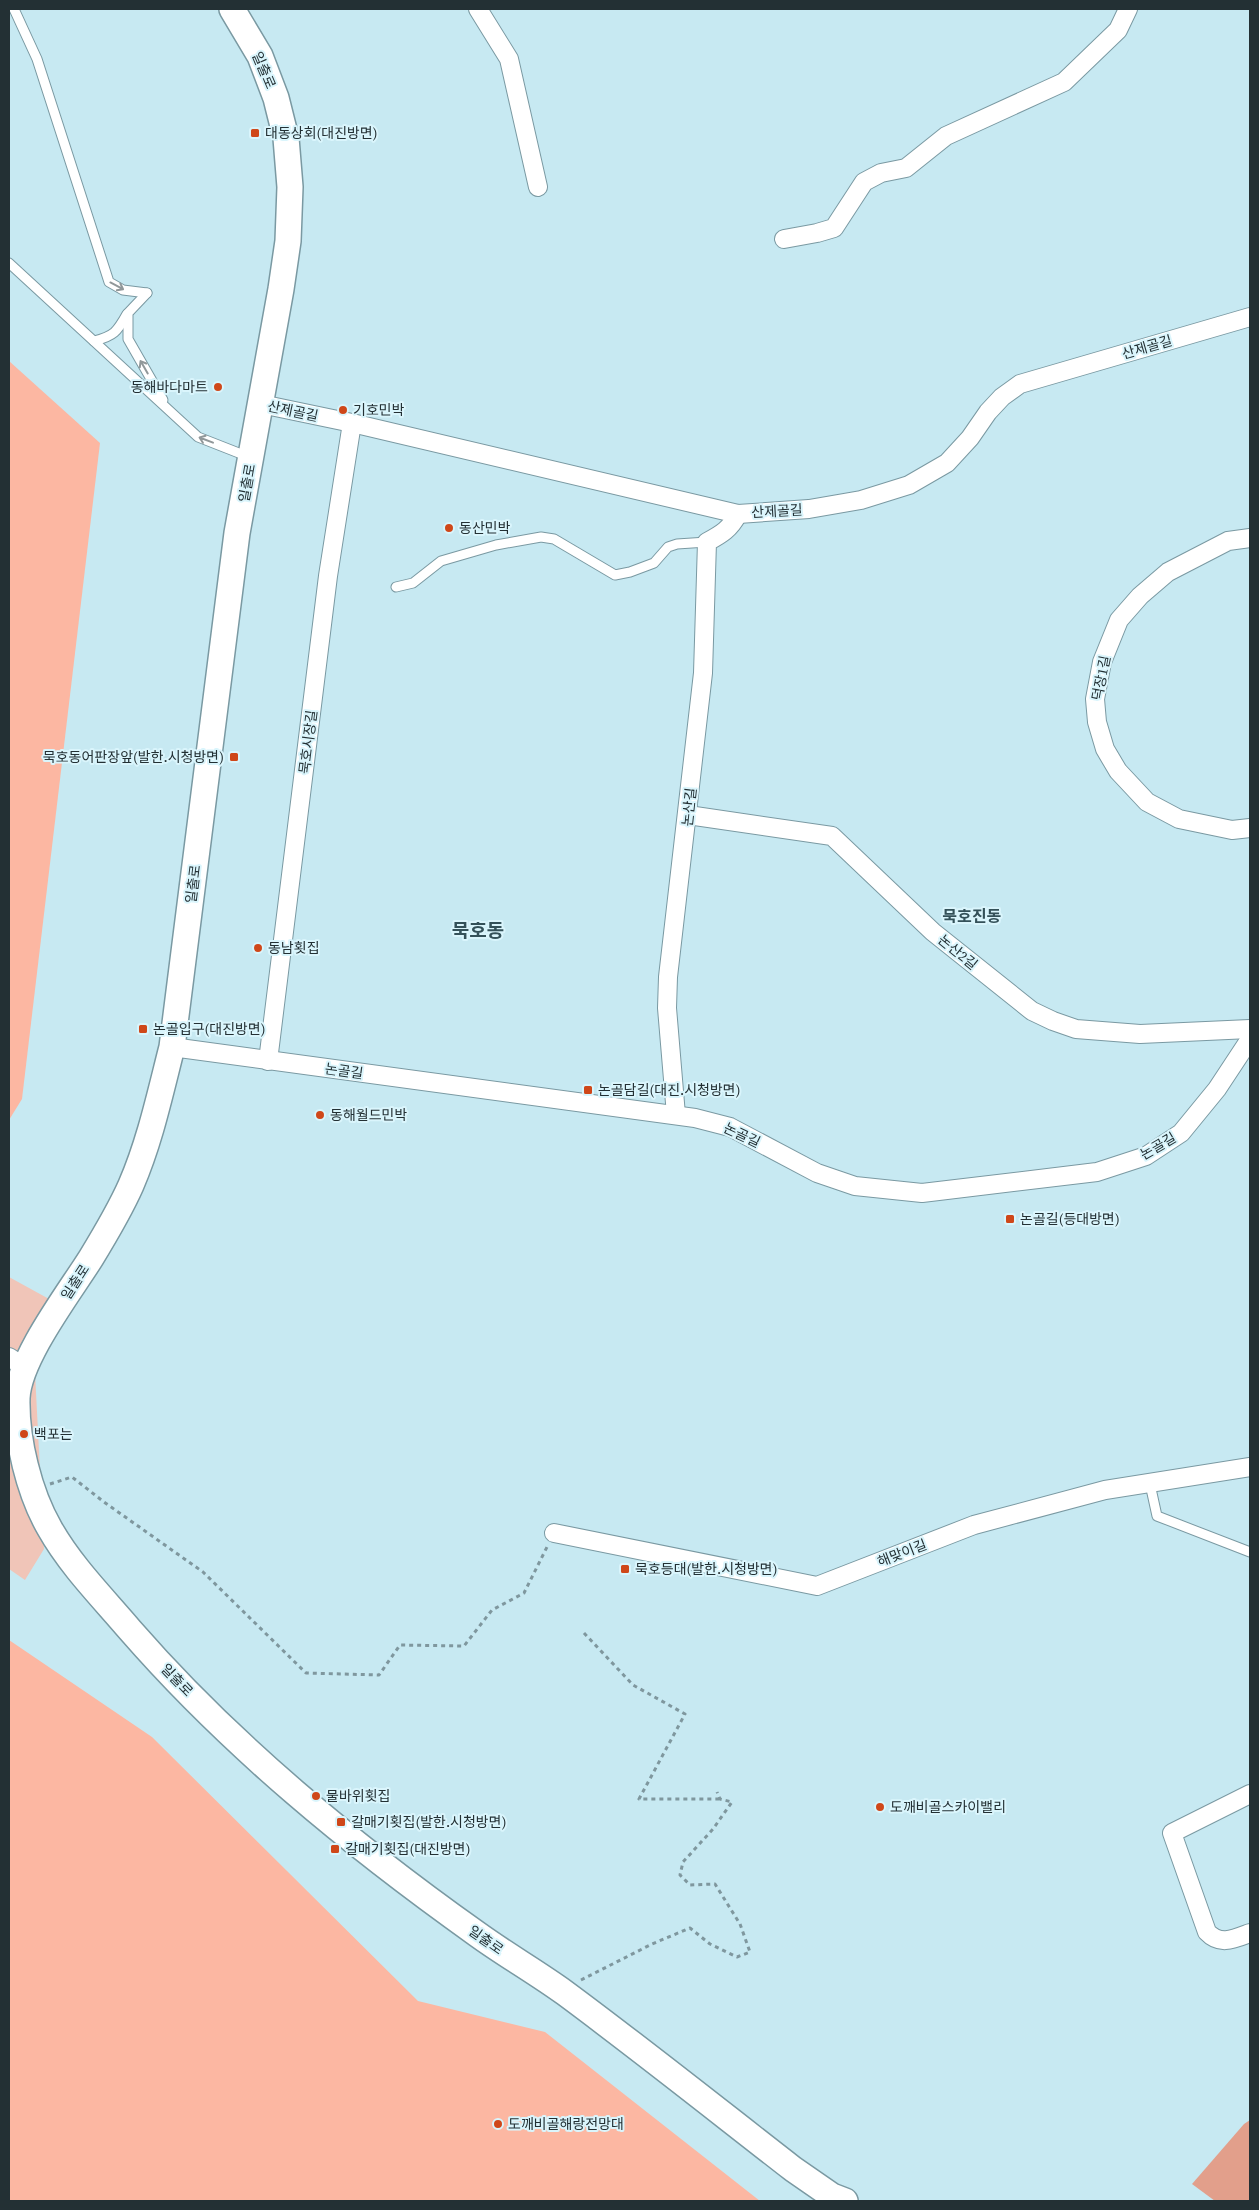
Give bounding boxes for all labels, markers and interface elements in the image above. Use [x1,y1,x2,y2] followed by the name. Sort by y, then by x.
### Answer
[247,48,281,92] street label: 일출로
[265,123,378,143] place label: 대동상회(대진방면)
[249,127,261,139] marker: 대동상회(대진방면)
[109,282,124,291] one-way arrow
[1119,330,1175,364] street label: 산제골길
[139,360,148,375] one-way arrow
[131,377,208,397] place label: 동해바다마트
[212,381,224,393] marker: 동해바다마트
[266,396,320,426] street label: 산제골길
[353,400,405,420] place label: 기호민박
[337,404,349,416] marker: 기호민박
[199,435,214,444] one-way arrow
[234,462,260,504] street label: 일출로
[751,500,803,522] street label: 산제골길
[459,518,511,538] place label: 동산민박
[443,522,455,534] marker: 동산민박
[1087,654,1115,702] street label: 덕장1길
[294,709,322,775] street label: 묵호시장길
[43,747,224,767] place label: 묵호동어판장앞(발한.시청방면)
[228,751,240,763] marker: 묵호동어판장앞(발한.시청방면)
[677,787,701,827] street label: 논산길
[181,863,205,904] street label: 일출로
[943,905,1001,927] district label: 묵호진동
[452,917,504,943] district label: 묵호동
[934,930,982,974] street label: 논산2길
[268,938,320,958] place label: 동남횟집
[252,942,264,954] marker: 동남횟집
[153,1019,266,1039] place label: 논골입구(대진방면)
[137,1023,149,1035] marker: 논골입구(대진방면)
[323,1058,365,1084] street label: 논골길
[598,1080,741,1100] place label: 논골담길(대진.시청방면)
[582,1084,594,1096] marker: 논골담길(대진.시청방면)
[330,1105,407,1125] place label: 동해월드민박
[314,1109,326,1121] marker: 동해월드민박
[720,1118,764,1152] street label: 논골길
[1136,1128,1180,1164] street label: 논골길
[1020,1209,1120,1229] place label: 논골길(등대방면)
[1004,1213,1016,1225] marker: 논골길(등대방면)
[56,1260,94,1304] street label: 일출로
[34,1424,73,1444] place label: 백포는
[18,1428,30,1440] marker: 백포는
[874,1534,930,1572] street label: 해맞이길
[635,1559,778,1579] place label: 묵호등대(발한.시청방면)
[619,1563,631,1575] marker: 묵호등대(발한.시청방면)
[156,1659,198,1701] street label: 일출로
[326,1786,390,1806] place label: 물바위횟집
[310,1790,322,1802] marker: 물바위횟집
[890,1797,1006,1817] place label: 도깨비골스카이밸리
[874,1801,886,1813] marker: 도깨비골스카이밸리
[351,1812,506,1832] place label: 갈매기횟집(발한.시청방면)
[335,1816,347,1828] marker: 갈매기횟집(발한.시청방면)
[345,1839,470,1859] place label: 갈매기횟집(대진방면)
[329,1843,341,1855] marker: 갈매기횟집(대진방면)
[464,1921,508,1959] street label: 일출로
[508,2114,624,2134] place label: 도깨비골해랑전망대
[492,2118,504,2130] marker: 도깨비골해랑전망대

